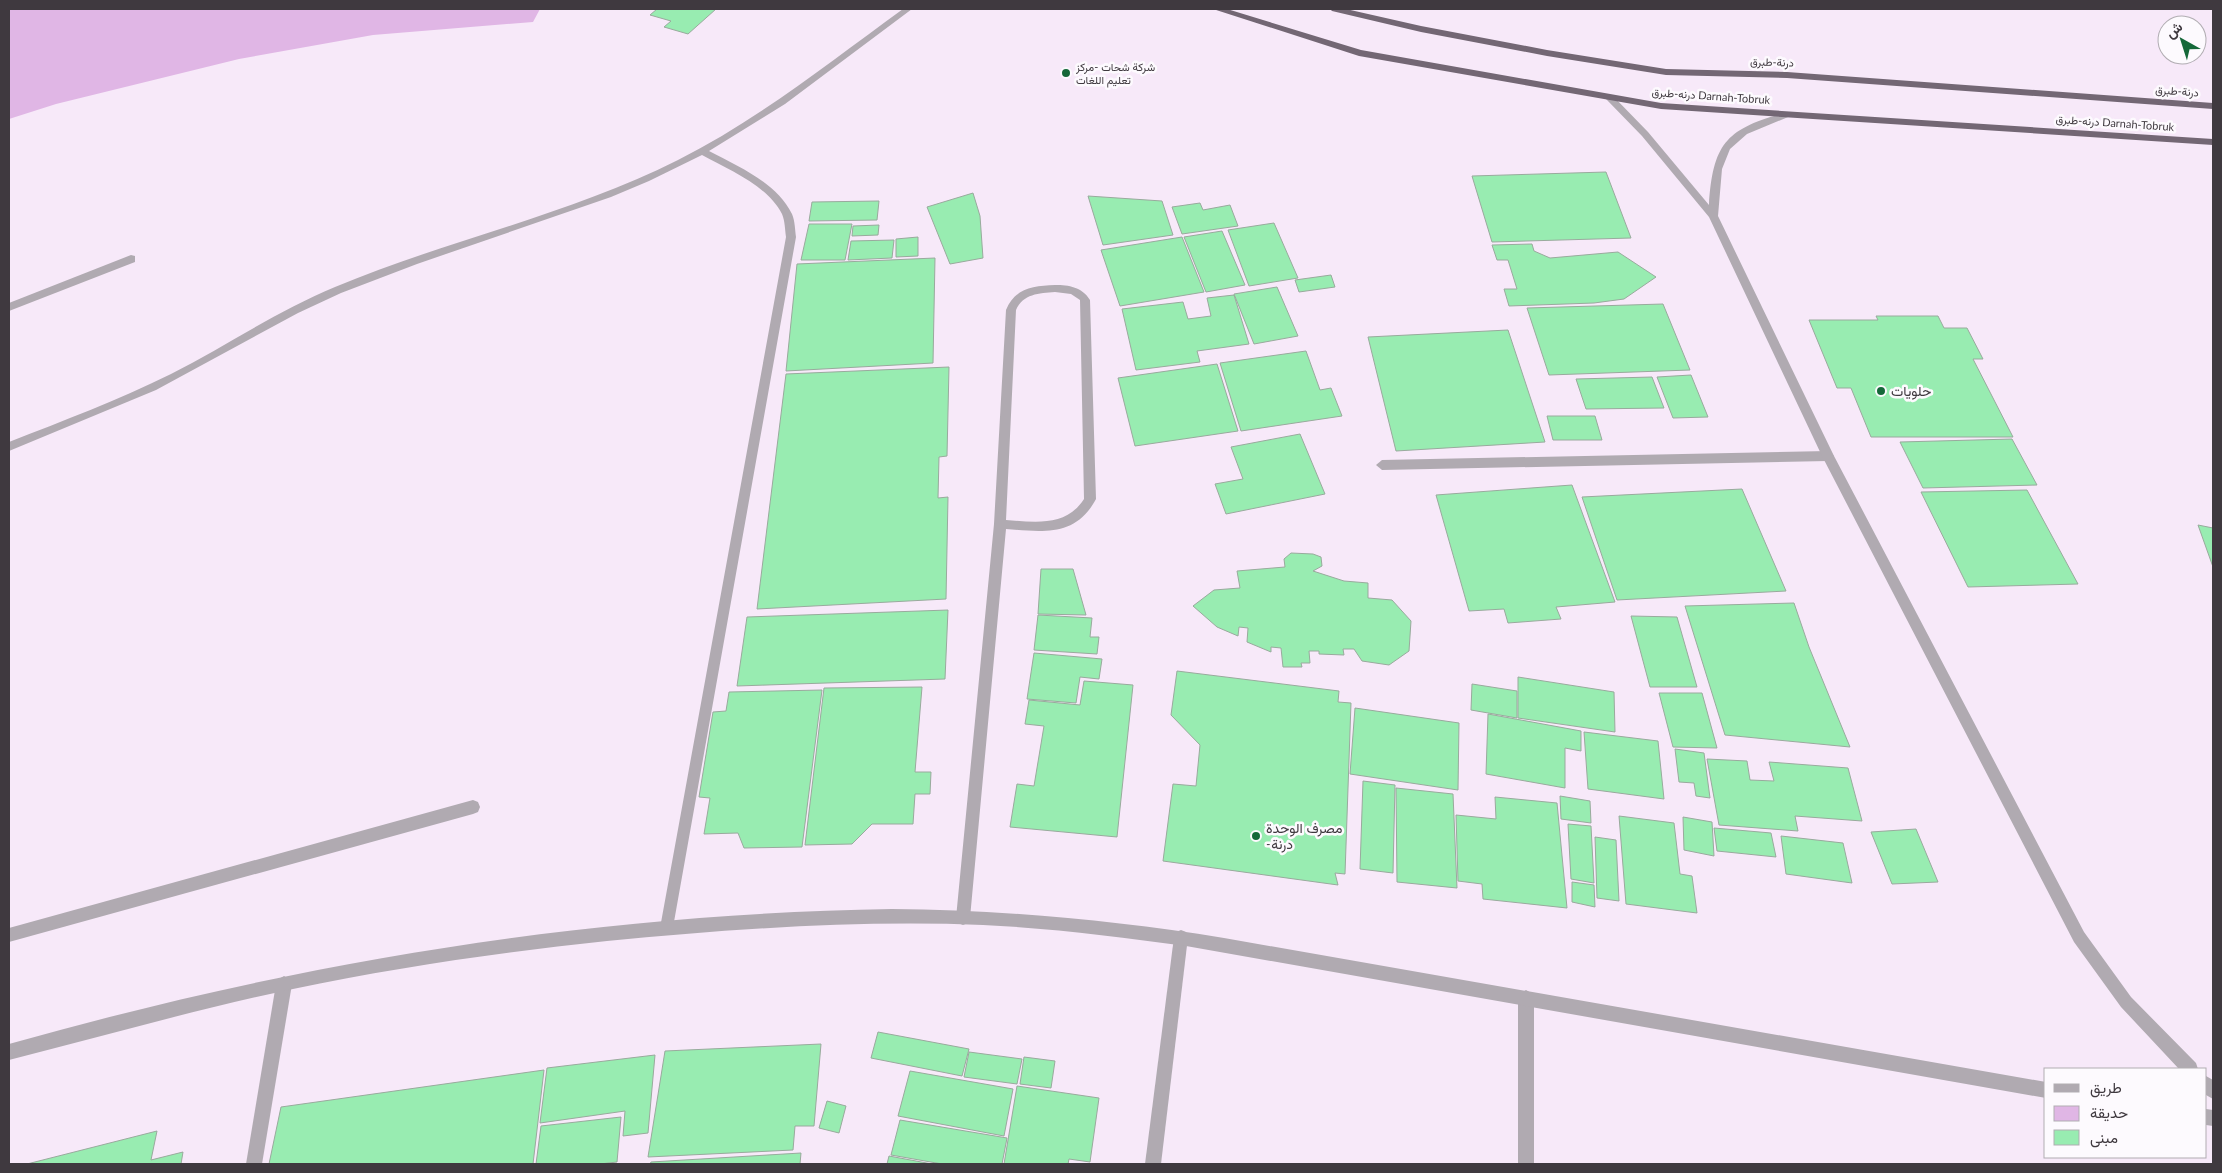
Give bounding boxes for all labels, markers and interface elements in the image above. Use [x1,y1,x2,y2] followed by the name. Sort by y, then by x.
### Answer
[2157,15,2207,65] north arrow
[2162,17,2186,42] text: ش
[1750,54,1794,70] street label: درنة-طبرق
[1075,60,1155,88] place label: شركة شحات -مركز تعليم اللغات
[1060,67,1072,79] marker: شركة شحات -مركز تعليم اللغات
[2155,82,2199,100] street label: درنة-طبرق
[1651,85,1771,107] street label: درنه-طبرق Darnah-Tobruk
[2055,112,2175,134] street label: درنه-طبرق Darnah-Tobruk
[1891,382,1931,400] place label: حلويات
[1875,385,1887,397] marker: حلويات
[1266,819,1343,853] place label: مصرف الوحدة -درنة
[1250,830,1262,842] marker: مصرف الوحدة -درنة
[2044,1068,2207,1158] legend
[2090,1078,2122,1098] text: طريق
[2090,1103,2128,1122] text: حديقة
[2090,1128,2118,1148] text: مبنى

